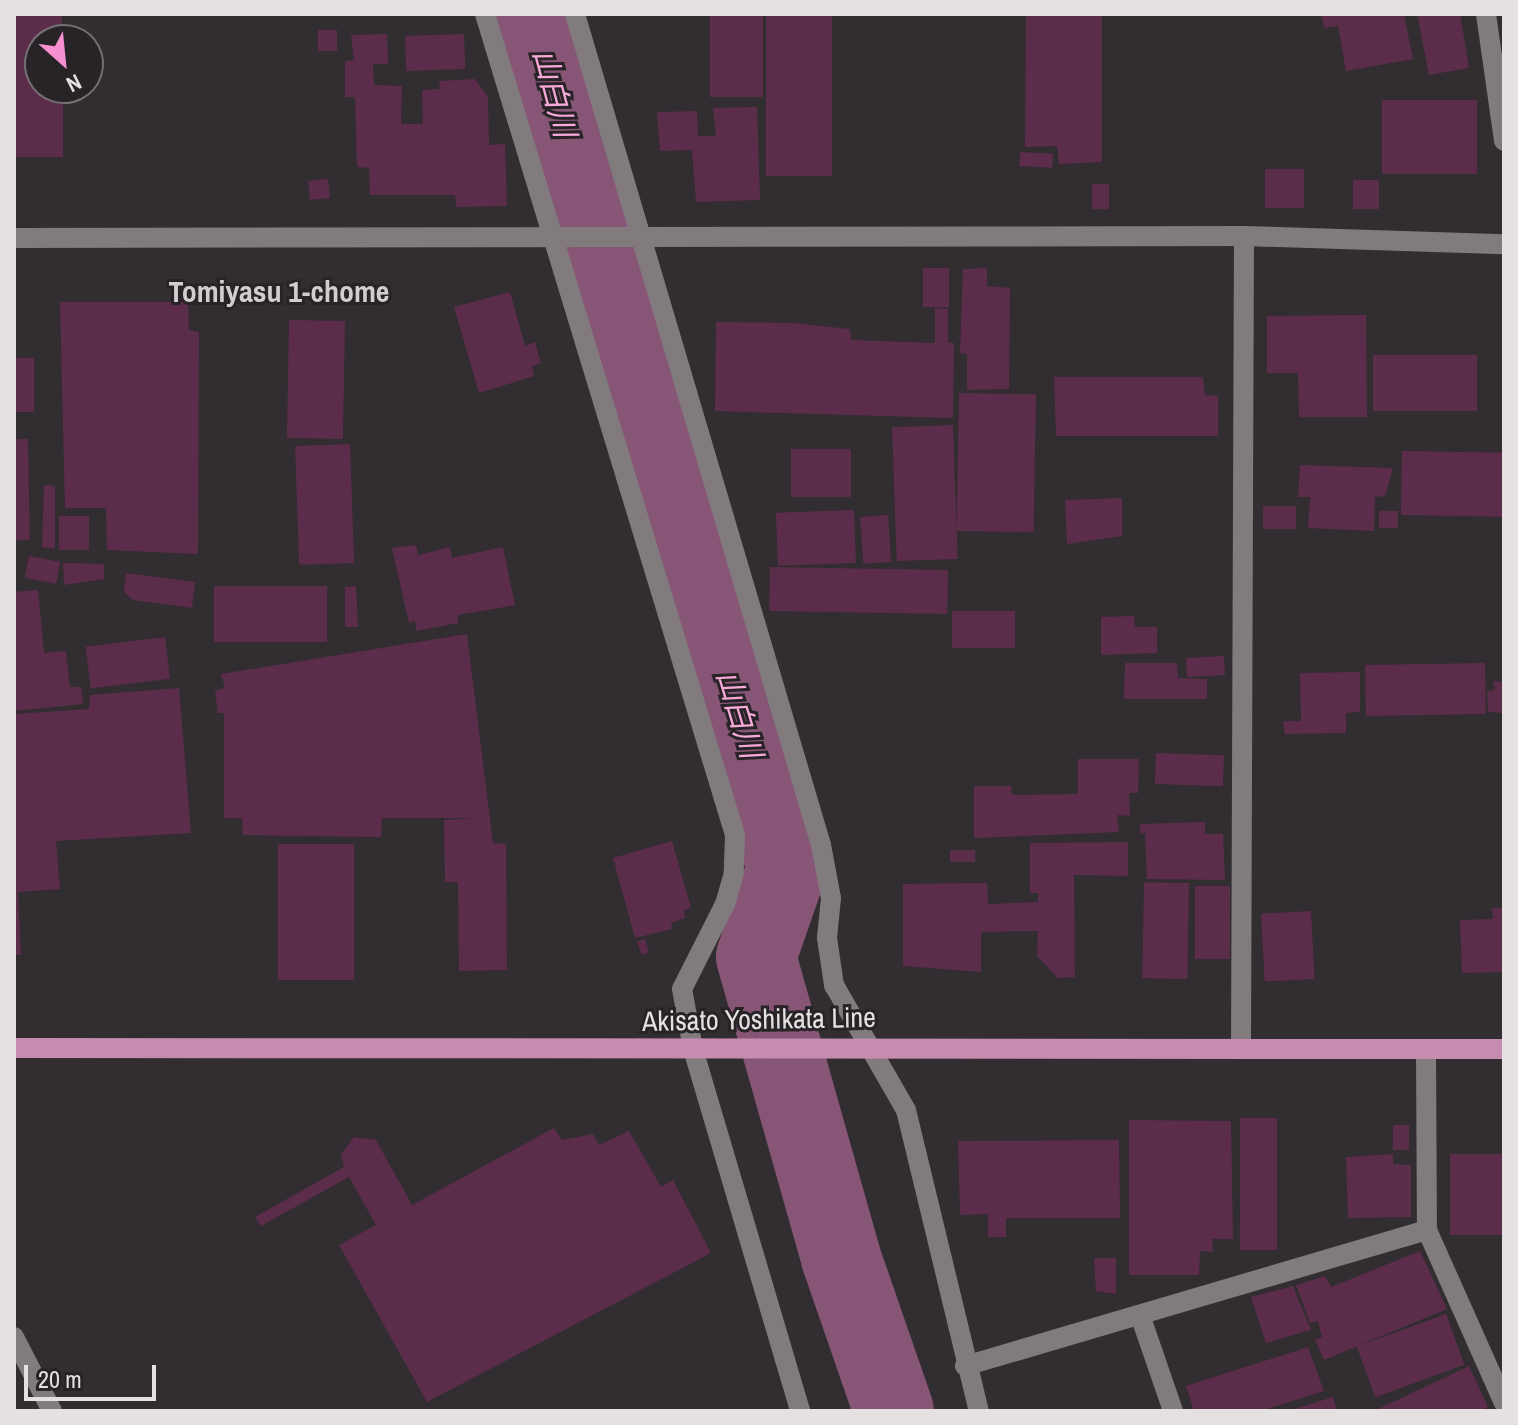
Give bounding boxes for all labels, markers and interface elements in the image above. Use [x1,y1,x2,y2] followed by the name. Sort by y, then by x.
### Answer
[24,24,104,104] north arrow
[526,45,584,141] water label: 山白川
[61,67,87,100] text: N
[168,273,390,309] district label: Tomiyasu 1-chome
[710,666,770,762] water label: 山白川
[642,1000,876,1038] street label: Akisato Yoshikata Line
[28,1349,160,1399] scale bar
[38,1363,82,1395] text: 20 m

